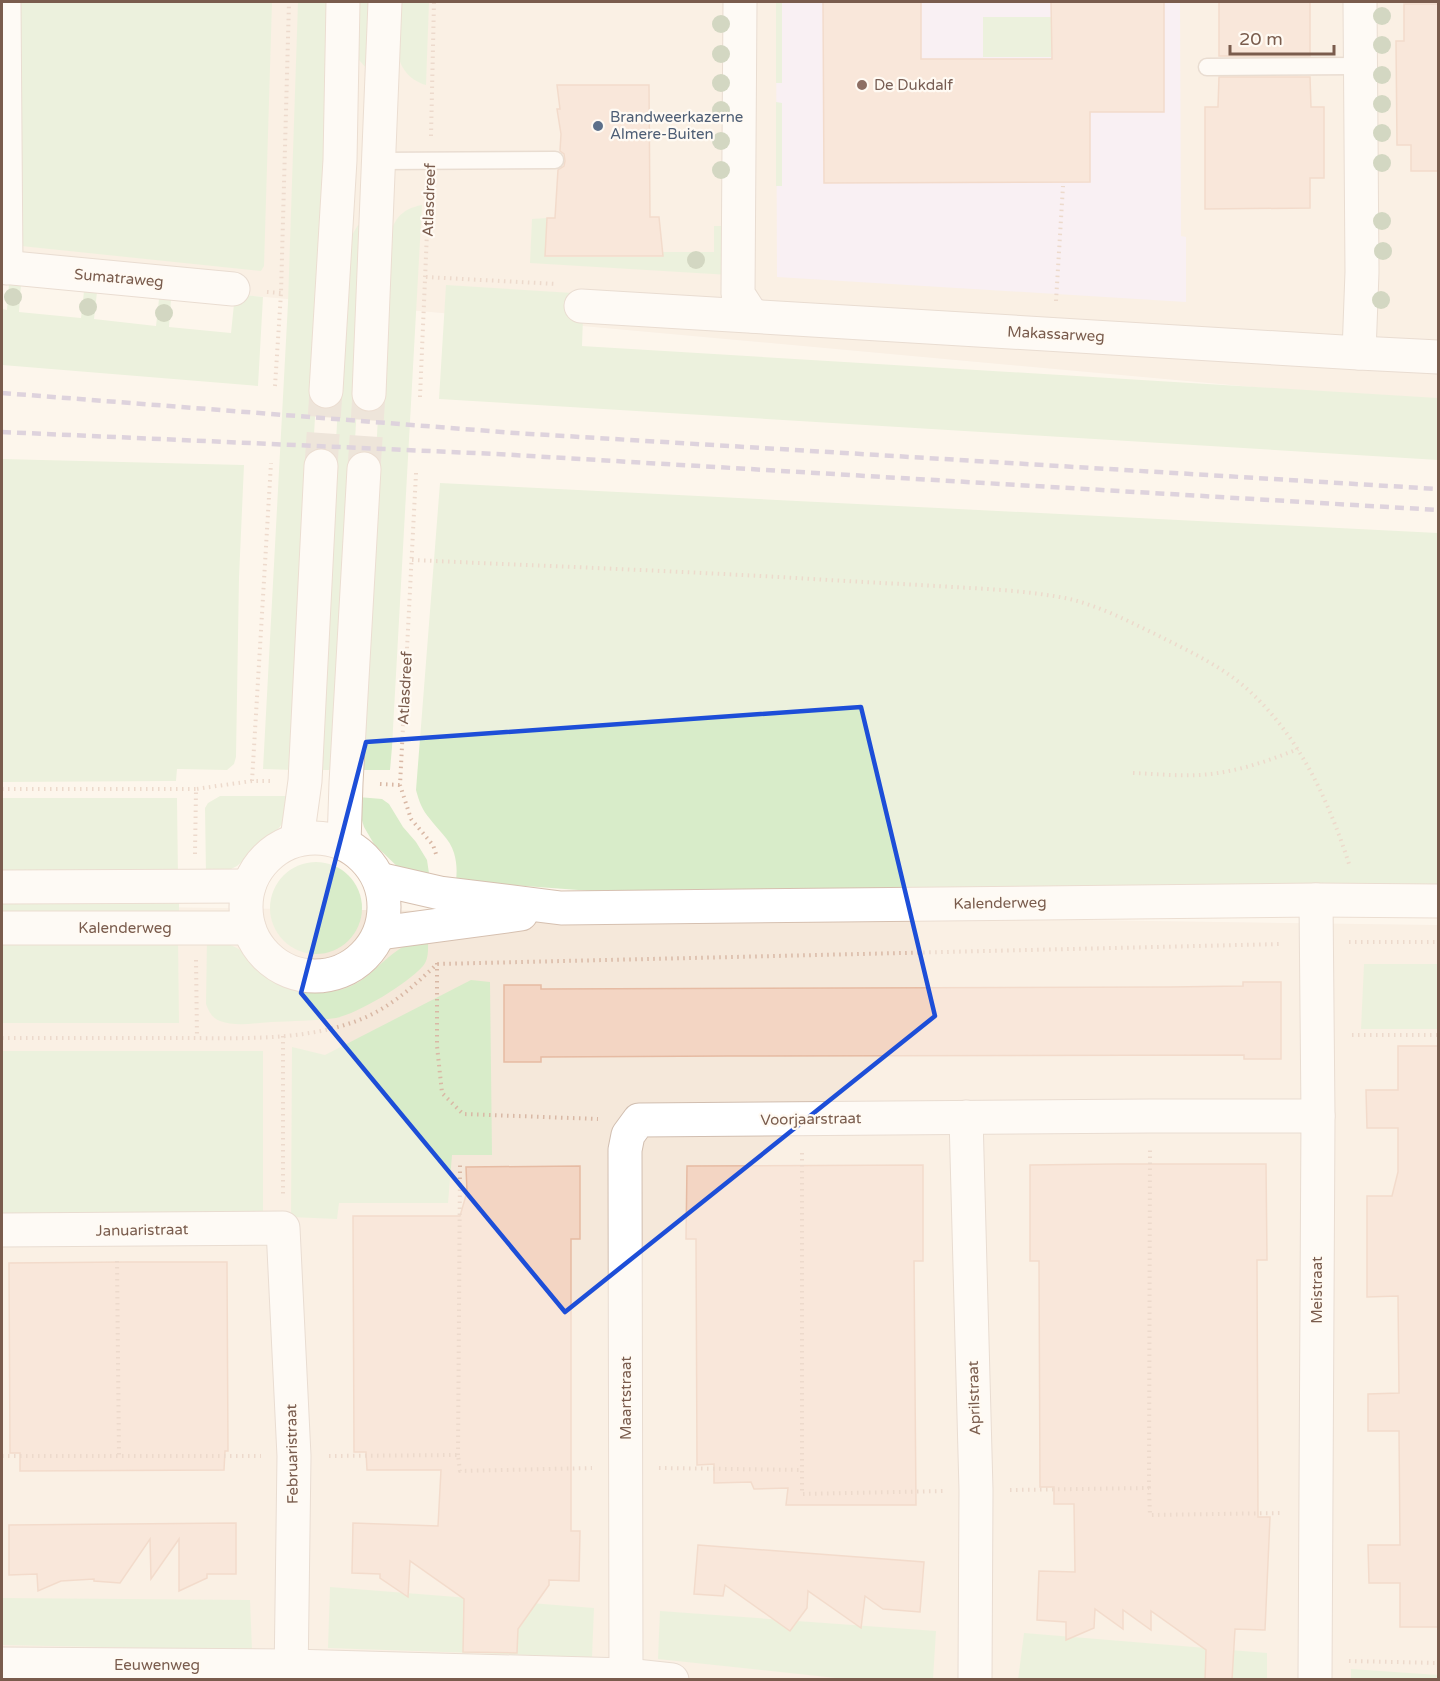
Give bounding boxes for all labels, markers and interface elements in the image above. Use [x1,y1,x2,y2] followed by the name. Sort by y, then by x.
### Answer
[1230,18,1334,56] scale bar
[1239,28,1283,50] text: 20 m
[874,76,953,94] place label: De Dukdalf
[855,78,869,92] marker: De Dukdalf
[610,108,743,143] place label: Brandweerkazerne Almere-Buiten
[591,119,605,133] marker: Brandweerkazerne Almere-Buiten
[419,163,439,237] street label: Atlasdreef
[74,265,164,291] street label: Sumatraweg
[1007,322,1105,346] street label: Makassarweg
[394,650,416,725] street label: Atlasdreef
[953,893,1047,913] street label: Kalenderweg
[78,919,172,937] street label: Kalenderweg
[760,1109,862,1129] street label: Voorjaarstraat
[96,1220,189,1240] street label: Januaristraat
[1308,1256,1326,1324] street label: Meistraat
[617,1356,635,1440] street label: Maartstraat
[964,1360,984,1436] street label: Aprilstraat
[282,1403,302,1504] street label: Februaristraat
[114,1656,200,1674] street label: Eeuwenweg

